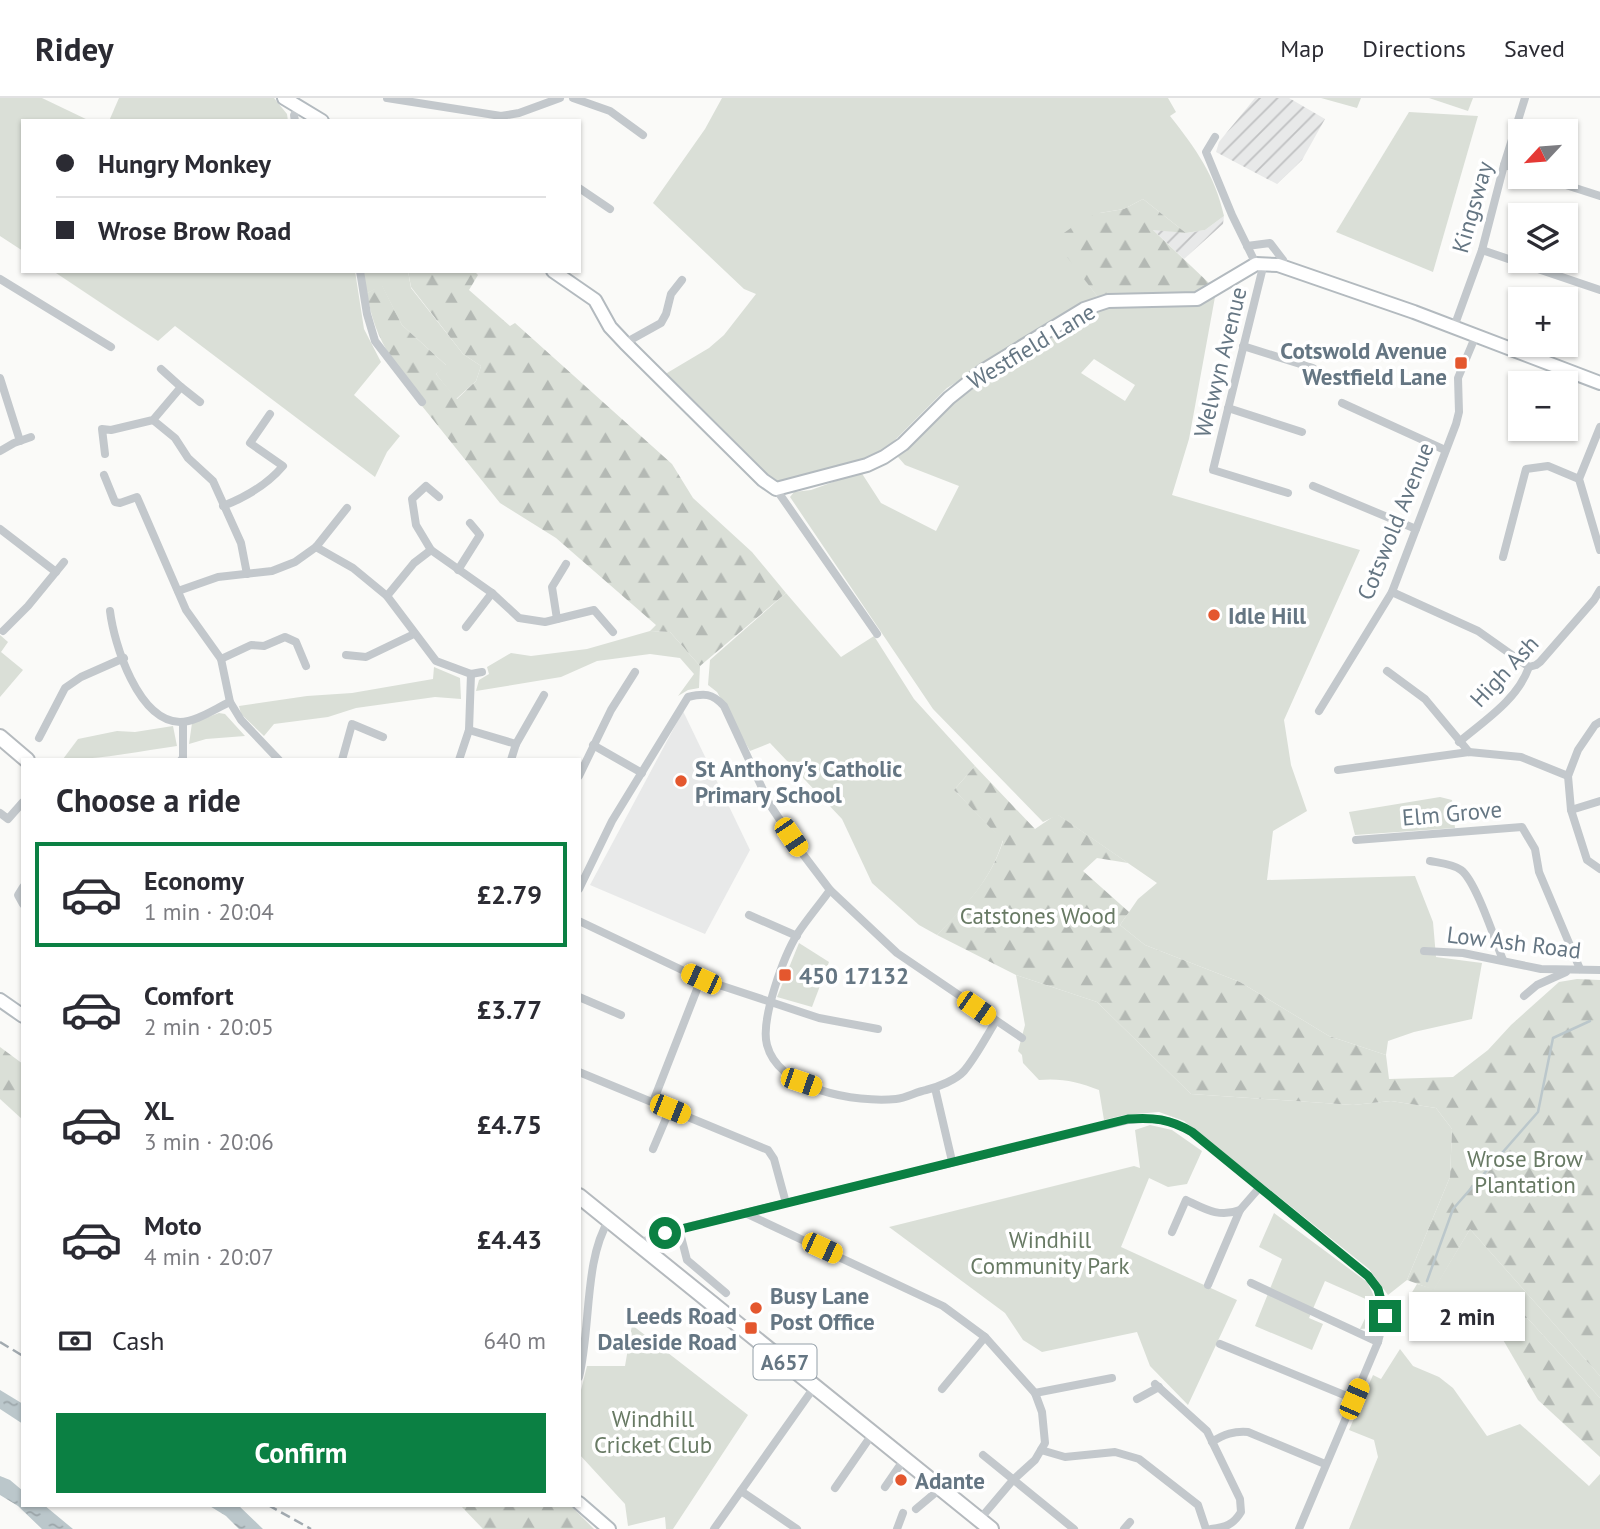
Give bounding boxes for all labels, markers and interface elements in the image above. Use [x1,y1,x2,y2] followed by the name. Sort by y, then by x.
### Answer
[35,27,114,70] text: Ridey
[1280,33,1324,64] text: Map
[1362,33,1466,64] text: Directions
[1504,33,1565,64] text: Saved
[1508,119,1578,189] north arrow
[1508,119,1578,441] map controls
[98,147,271,180] text: Hungry Monkey
[1445,158,1499,256] street label: Kingsway
[1508,203,1578,273] button: layers
[98,214,291,247] text: Wrose Brow Road
[1187,284,1253,440] street label: Welwyn Avenue
[1508,287,1578,357] button: +
[962,297,1100,395] street label: Westfield Lane
[1280,336,1447,391] place label: Cotswold Avenue Westfield Lane
[1453,355,1469,371] marker: Cotswold Avenue Westfield Lane
[1508,371,1578,441] button: −
[1350,438,1440,604] street label: Cotswold Avenue
[1228,601,1306,630] place label: Idle Hill
[1206,607,1222,623] marker: Idle Hill
[1463,629,1545,713] street label: High Ash
[695,754,902,809] place label: St Anthony's Catholic Primary School
[673,773,689,789] marker: St Anthony's Catholic Primary School
[56,779,241,821] text: Choose a ride
[1401,794,1503,832] street label: Elm Grove
[771,814,812,860] car
[60,863,123,926] icon: car
[144,864,244,897] text: Economy
[477,878,542,911] text: £2.79
[144,897,274,926] text: 1 min · 20:04
[960,901,1116,930] park label: Catstones Wood
[1445,919,1583,965] street label: Low Ash Road
[678,961,725,997] car
[799,961,909,990] place label: 450 17132
[777,967,793,983] marker: 450 17132
[60,978,123,1041] icon: car
[144,979,234,1012] text: Comfort
[953,987,1000,1029] car
[477,993,542,1026] text: £3.77
[144,1012,274,1041] text: 2 min · 20:05
[778,1065,825,1099] car
[647,1091,694,1127] car
[60,1093,123,1156] icon: car
[144,1094,174,1127] text: XL
[477,1108,542,1141] text: £4.75
[144,1127,274,1156] text: 3 min · 20:06
[1467,1144,1583,1199] park label: Wrose Brow Plantation
[60,1208,123,1271] icon: car
[144,1209,202,1242] text: Moto
[649,1217,681,1249] route start
[477,1223,542,1256] text: £4.43
[970,1225,1130,1280] park label: Windhill Community Park
[799,1230,846,1266] car
[144,1242,274,1271] text: 4 min · 20:07
[770,1281,875,1336] place label: Busy Lane Post Office
[1410,1292,1525,1340] callout: 2 min
[748,1300,764,1316] marker: Busy Lane Post Office
[1369,1300,1401,1332] route end
[598,1301,737,1356] place label: Leeds Road Daleside Road
[1439,1302,1495,1331] text: 2 min
[743,1320,759,1336] marker: Leeds Road Daleside Road
[56,1322,94,1360] icon: cash
[112,1324,164,1357] text: Cash
[484,1326,546,1355] text: 640 m
[754,1344,816,1380] road number: A657
[1337,1376,1372,1422] car
[594,1404,712,1459] park label: Windhill Cricket Club
[56,1413,546,1493] button: Confirm
[915,1466,985,1495] place label: Adante
[893,1472,909,1488] marker: Adante

